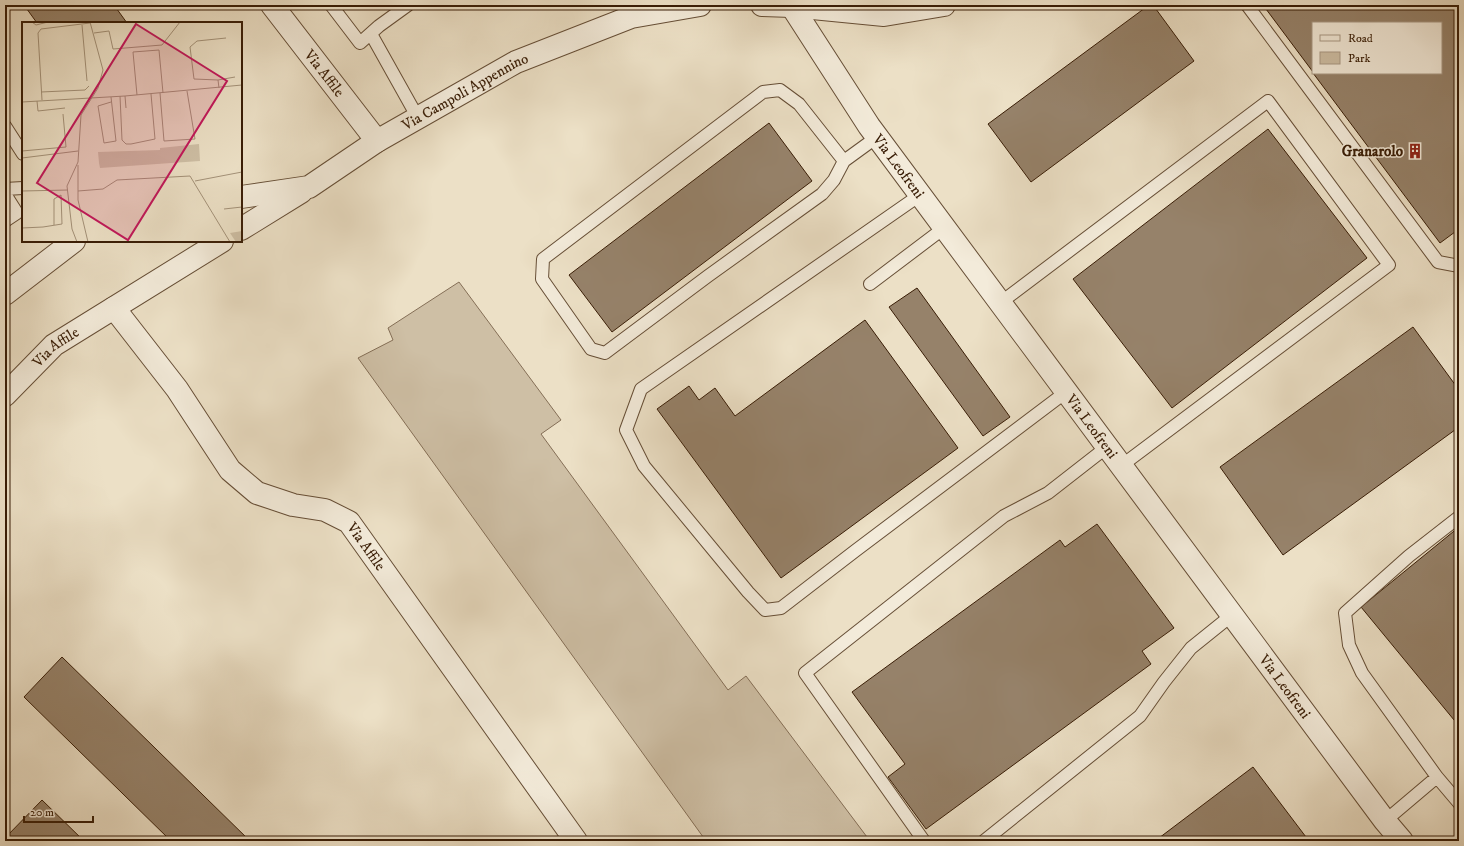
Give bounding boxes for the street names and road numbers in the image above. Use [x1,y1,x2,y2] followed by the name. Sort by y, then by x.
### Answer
[300,45,349,101] street label: Via Affile
[398,49,531,135] street label: Via Campoli Appennino
[868,129,929,202] street label: Via Leofreni
[27,323,82,372] street label: Via Affile
[1061,390,1122,462] street label: Via Leofreni
[342,518,390,574] street label: Via Affile
[1254,650,1315,723] street label: Via Leofreni

